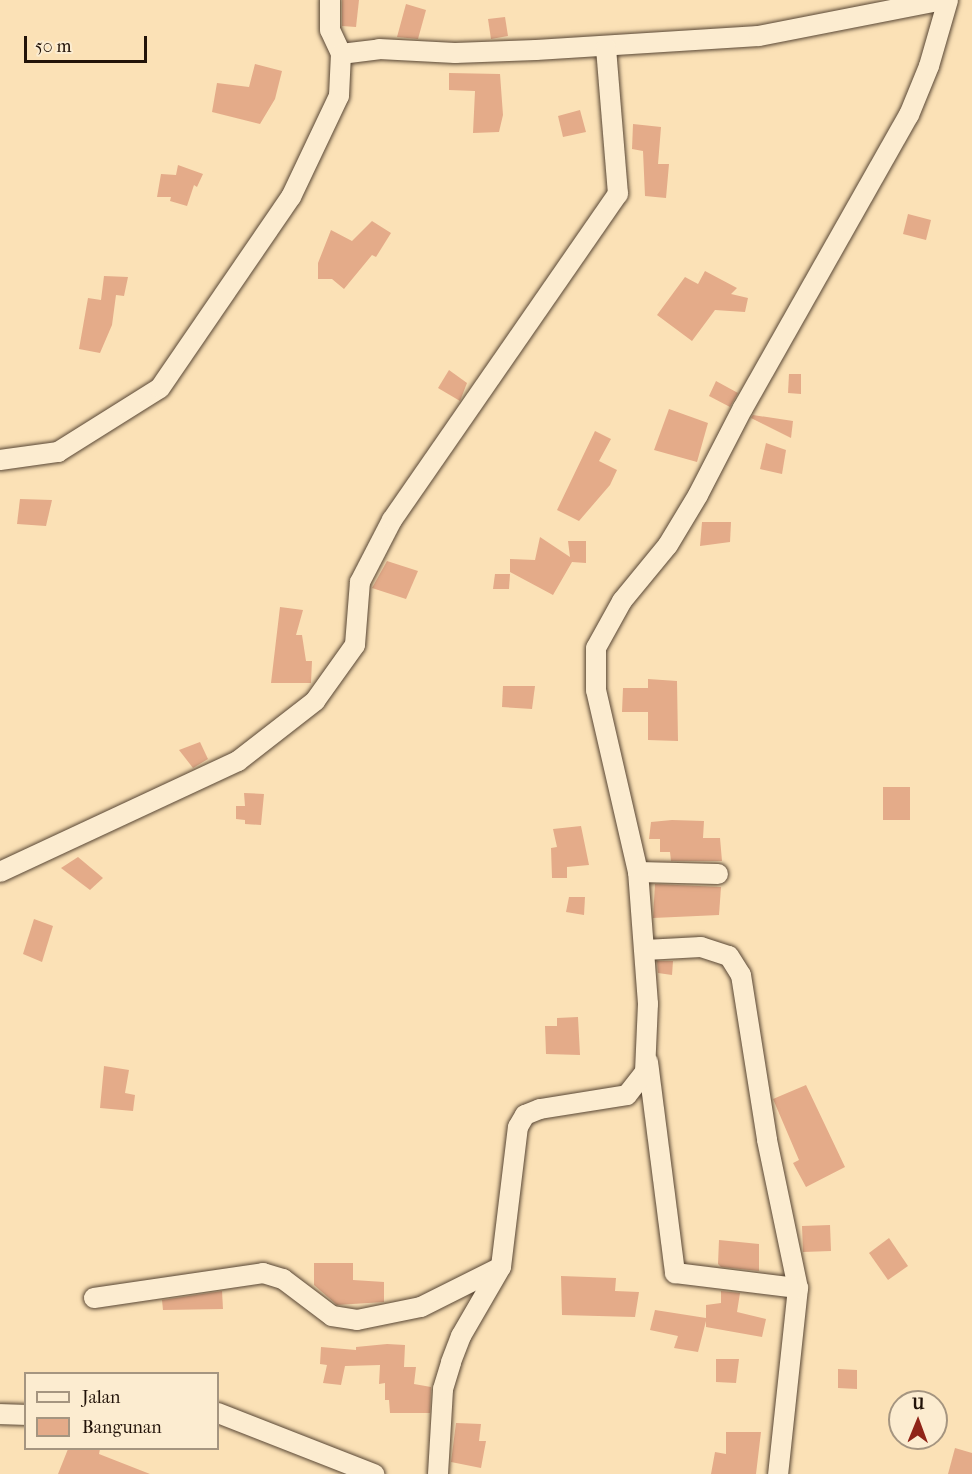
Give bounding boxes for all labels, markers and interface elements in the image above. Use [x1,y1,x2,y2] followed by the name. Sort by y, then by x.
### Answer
[27,24,150,62] scale bar
[35,36,71,57] text: 50 m
[24,1372,219,1450] legend
[82,1387,120,1408] text: Jalan
[888,1390,948,1450] north arrow
[912,1394,925,1413] text: U
[82,1417,162,1438] text: Bangunan

